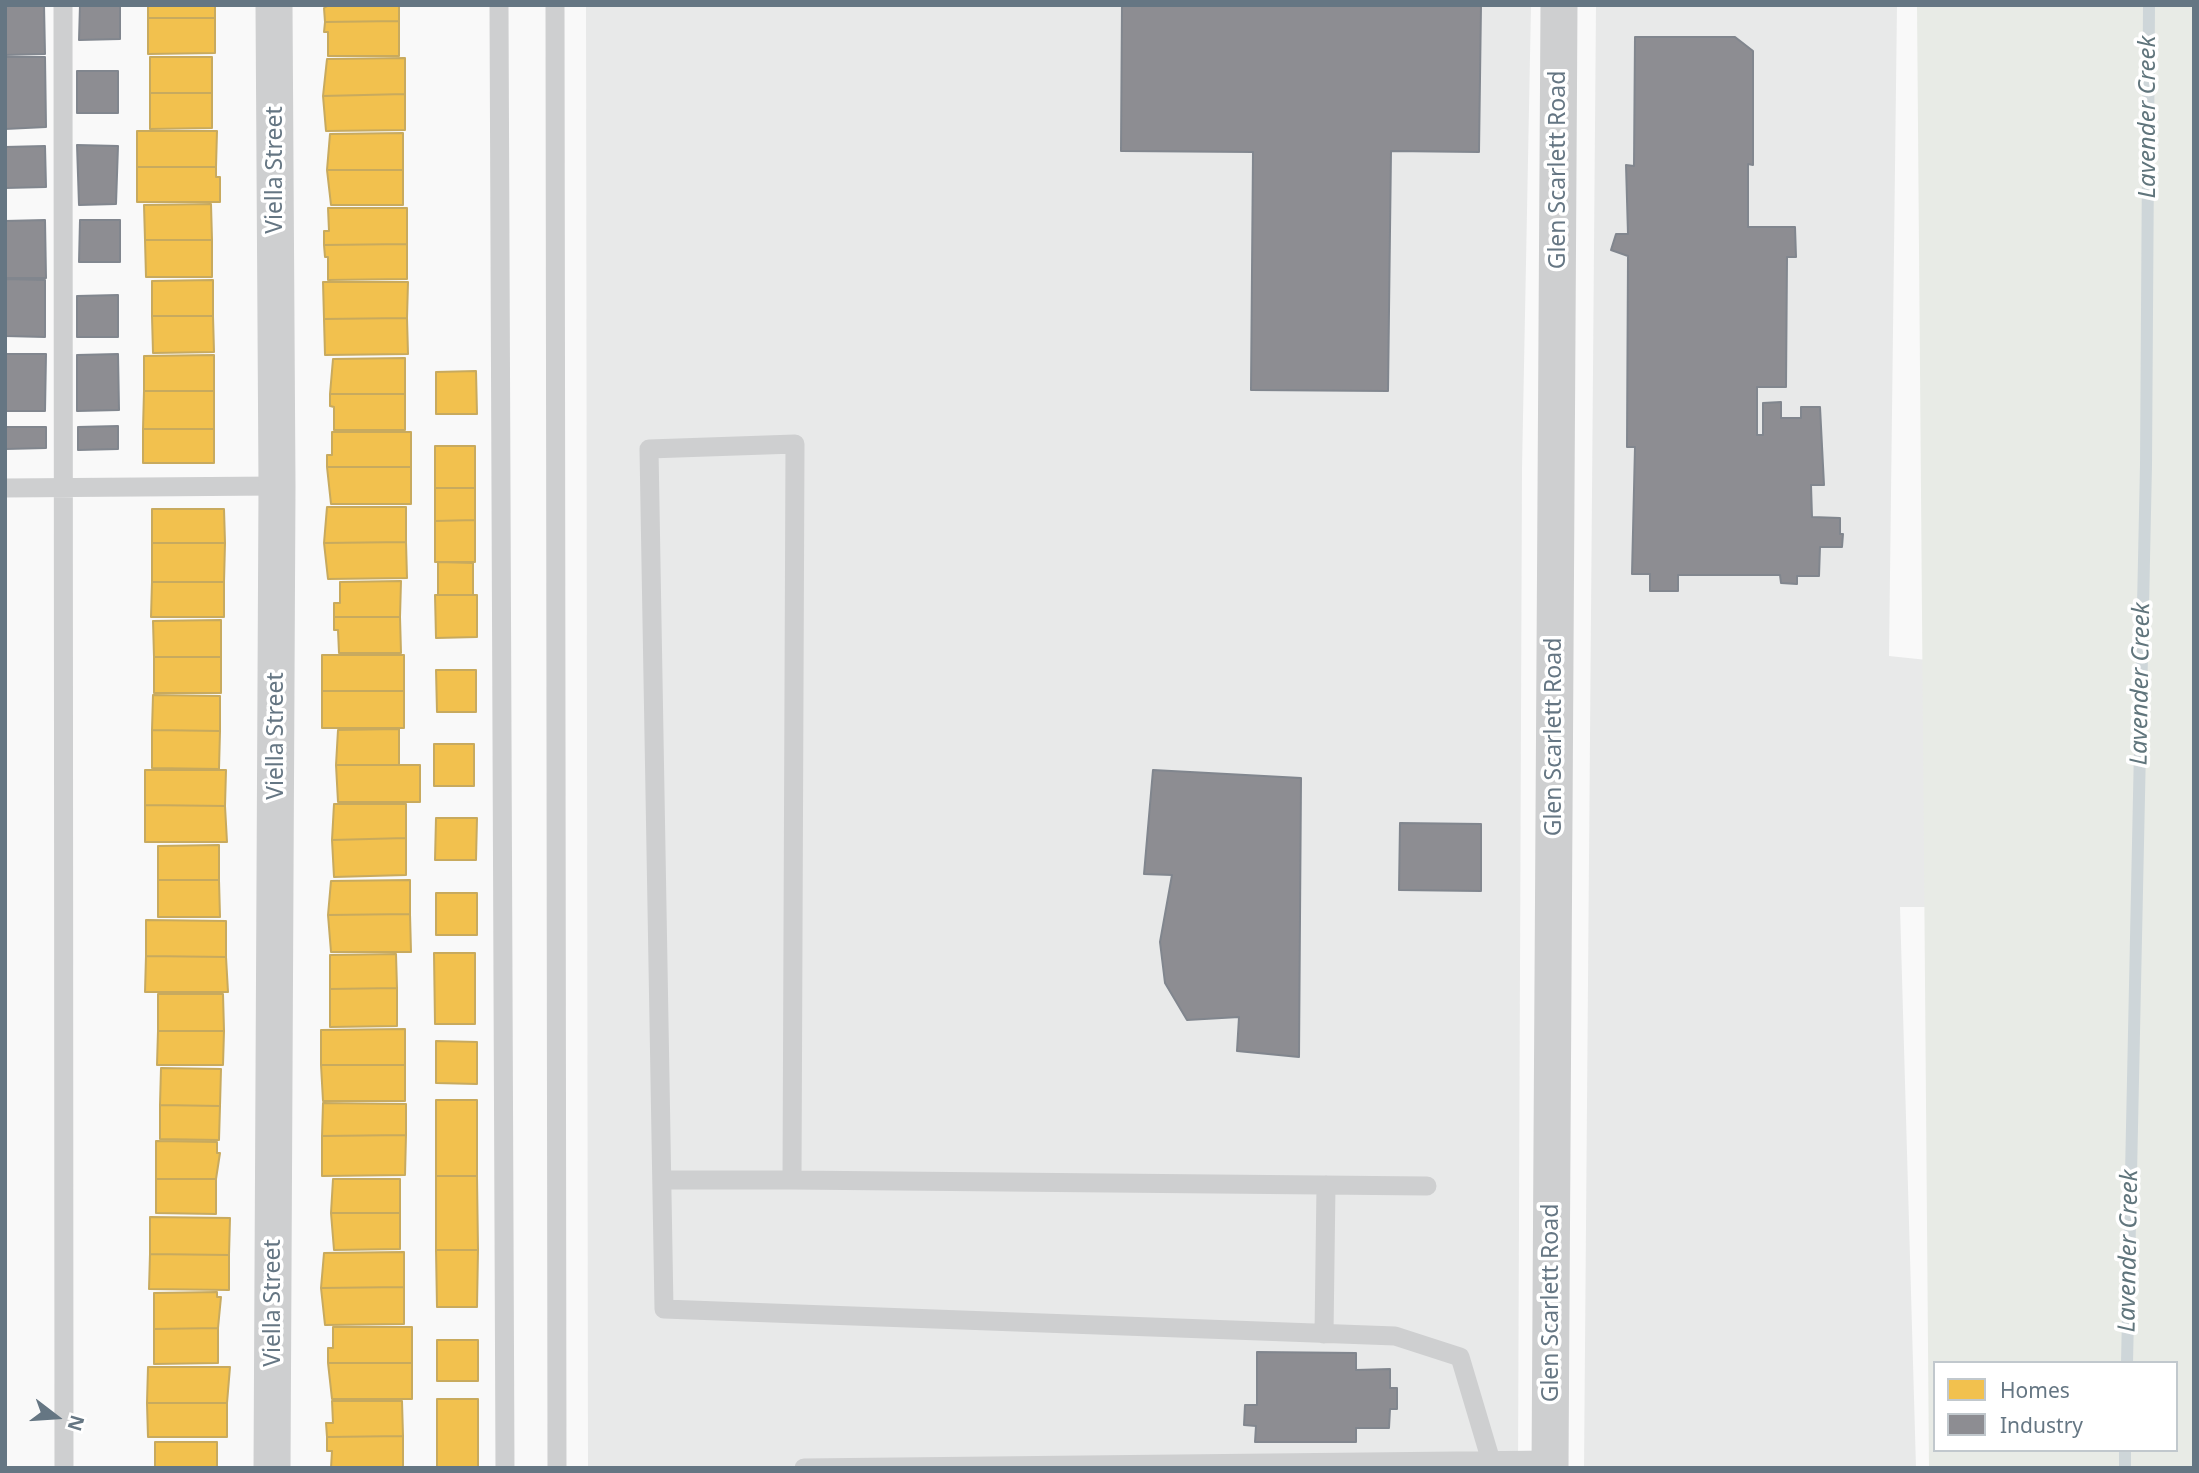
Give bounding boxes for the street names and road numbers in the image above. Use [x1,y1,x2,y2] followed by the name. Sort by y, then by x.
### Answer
[1544,71,1572,269] street label: Glen Scarlett Road
[261,106,289,234] street label: Viella Street
[1540,638,1568,836] street label: Glen Scarlett Road
[262,672,290,800] street label: Viella Street
[1537,1204,1565,1402] street label: Glen Scarlett Road
[259,1239,287,1367] street label: Viella Street

